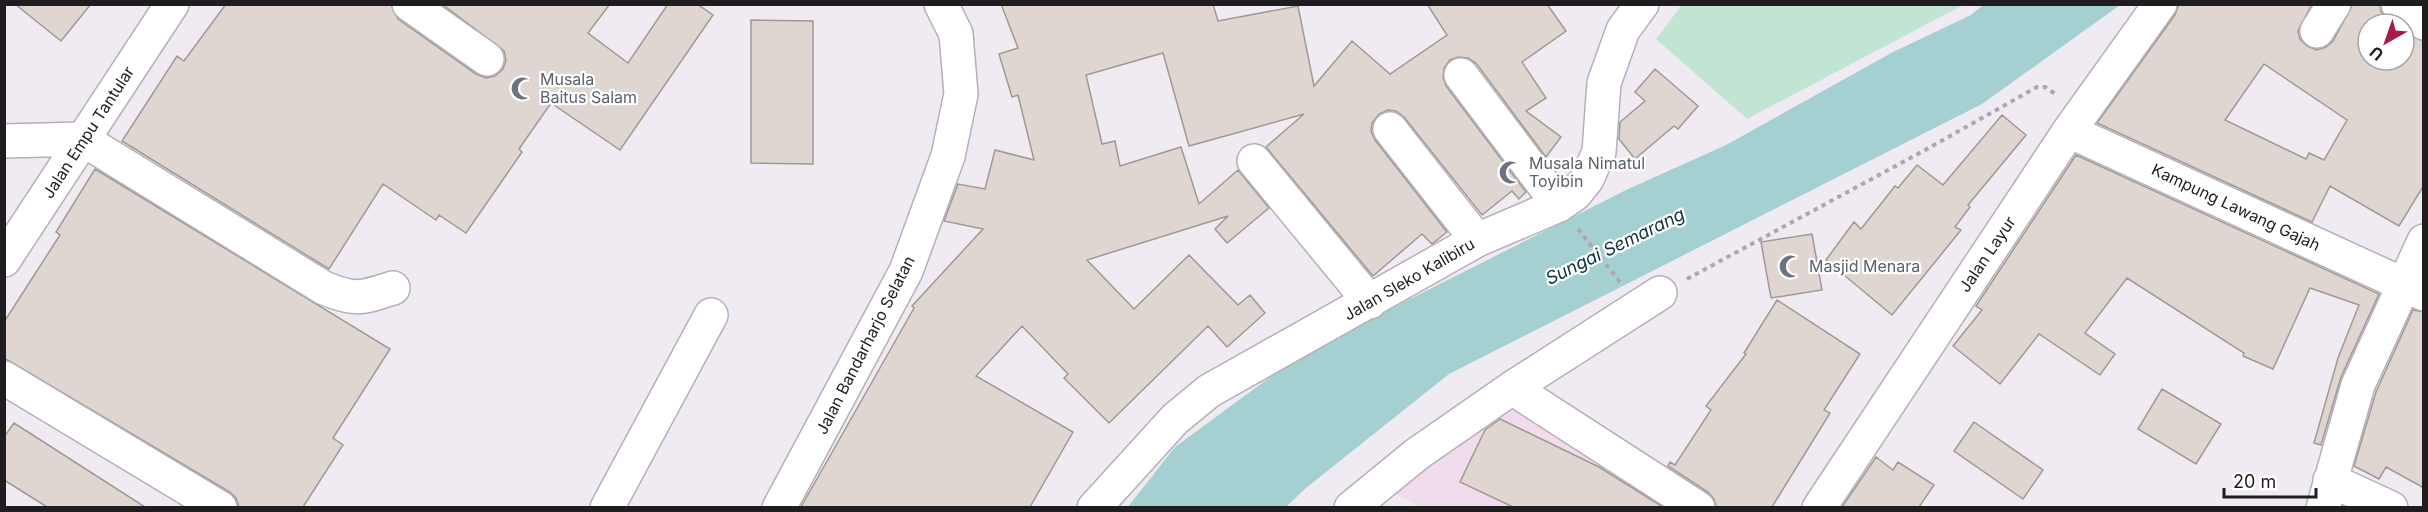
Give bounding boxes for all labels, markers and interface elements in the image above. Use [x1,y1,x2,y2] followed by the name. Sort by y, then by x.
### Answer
[2356,12,2416,72] north arrow
[2365,42,2387,65] text: U
[38,62,138,202] street label: Jalan Empu Tantular
[540,69,637,107] place label: Musala Baitus Salam
[509,75,535,101] mosque icon: Musala Baitus Salam
[1529,153,1645,191] place label: Musala Nimatul Toyibin
[1498,159,1524,185] mosque icon: Musala Nimatul Toyibin
[2148,159,2324,255] street label: Kampung Lawang Gajah
[1542,203,1688,289] water label: Sungai Semarang
[1954,212,2020,296] street label: Jalan Layur
[1340,233,1478,325] street label: Jalan Sleko Kalibiru
[811,252,919,438] street label: Jalan Bandarharjo Selatan
[1778,253,1804,279] mosque icon: Masjid Menara
[1809,256,1920,276] place label: Masjid Menara
[2224,461,2316,499] scale bar
[2233,471,2276,492] text: 20 m

